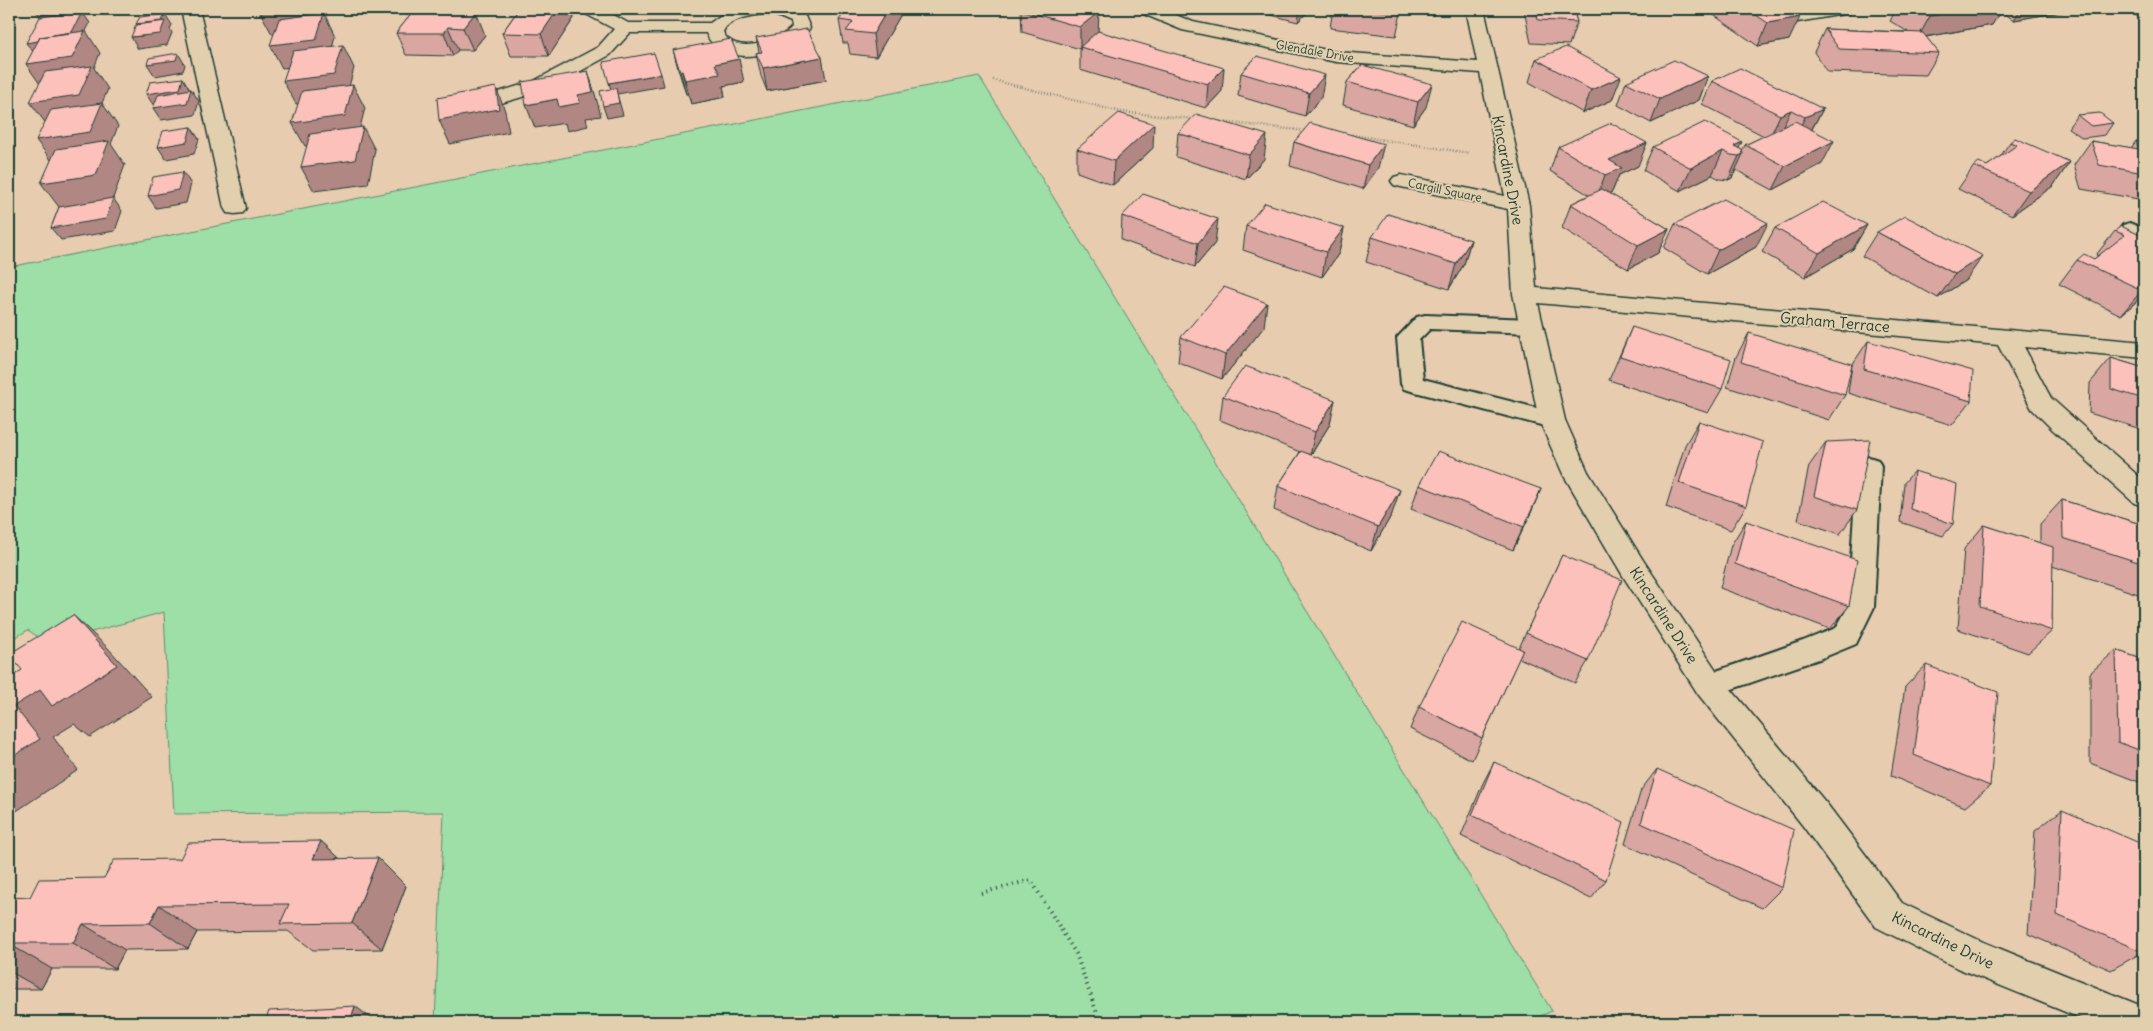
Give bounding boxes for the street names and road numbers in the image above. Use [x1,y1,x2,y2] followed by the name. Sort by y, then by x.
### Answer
[1275,37,1355,65] street label: Glendale Drive
[1488,114,1528,226] street label: Kincardine Drive
[1407,175,1483,205] street label: Cargill Square
[1779,308,1891,336] street label: Graham Terrace
[1626,563,1702,667] street label: Kincardine Drive
[1889,907,1997,973] street label: Kincardine Drive

